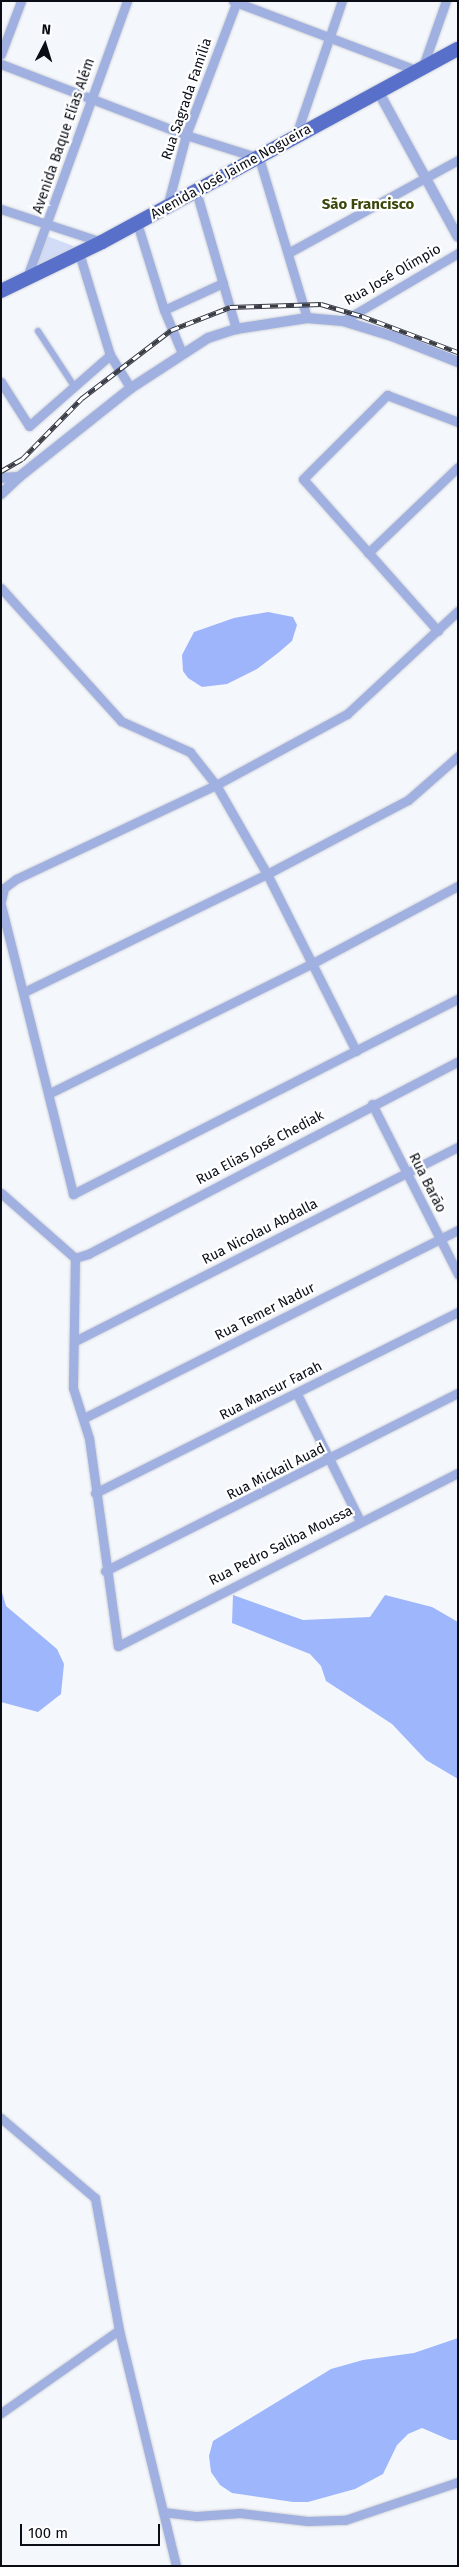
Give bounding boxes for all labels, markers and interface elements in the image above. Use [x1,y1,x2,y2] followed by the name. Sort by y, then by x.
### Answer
[20,20,70,70] north arrow
[41,21,52,38] text: N
[158,36,216,162] street label: Rua Sagrada Família
[29,56,99,216] street label: Avenida Baque Elías Além
[148,121,314,223] street label: Avenida José Jaime Nogueira
[322,196,414,214] district label: São Francisco
[342,241,444,309] street label: Rua José Olímpio
[193,1107,327,1189] street label: Rua Elias José Chediak
[405,1150,449,1216] street label: Rua Barão
[199,1196,321,1268] street label: Rua Nicolau Abdalla
[212,1280,318,1344] street label: Rua Temer Nadur
[217,1358,325,1424] street label: Rua Mansur Farah
[224,1440,328,1504] street label: Rua Mickail Auad
[206,1502,356,1590] street label: Rua Pedro Saliba Moussa
[22,2514,162,2546] scale bar
[28,2524,68,2542] text: 100 m

